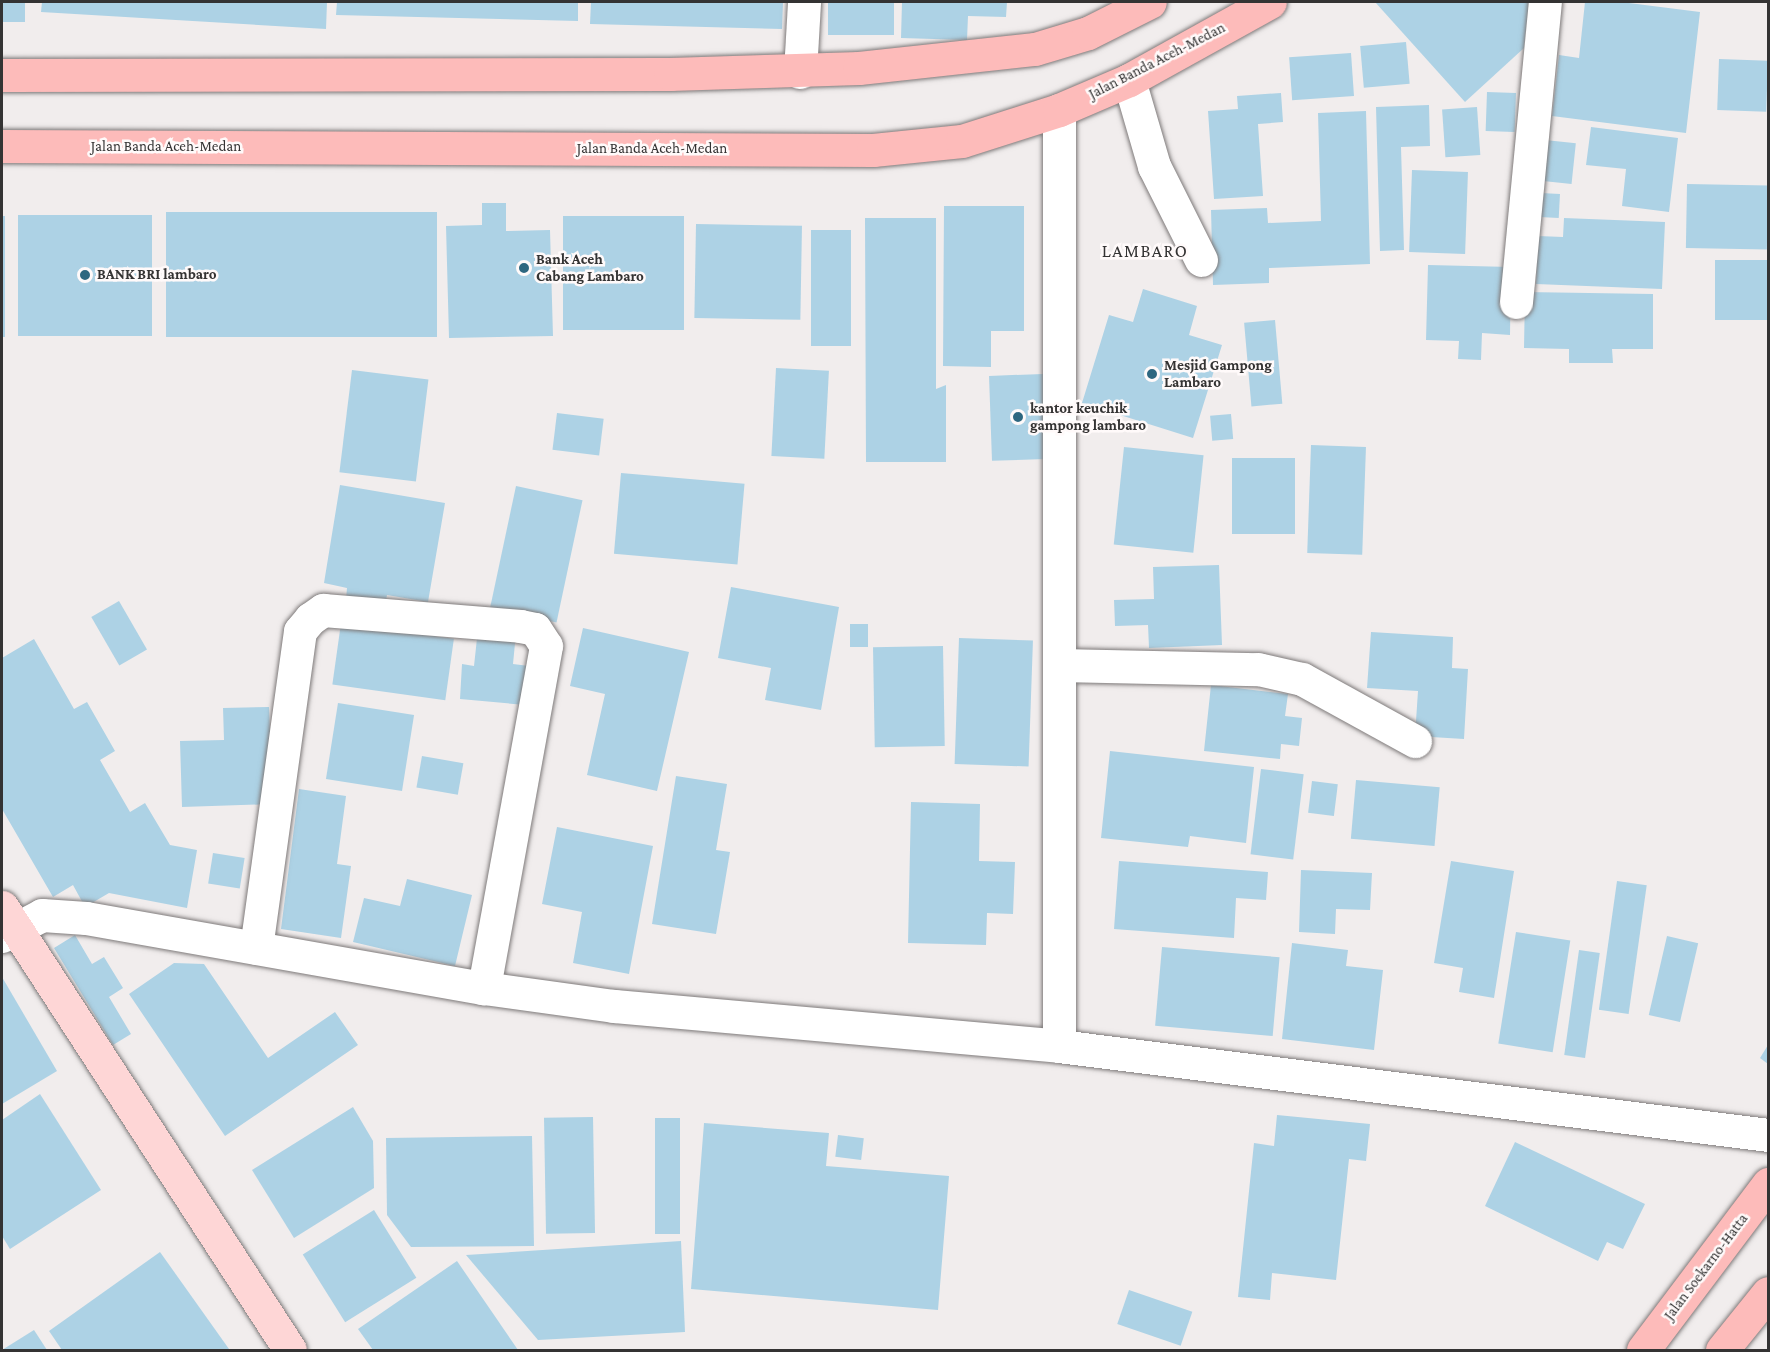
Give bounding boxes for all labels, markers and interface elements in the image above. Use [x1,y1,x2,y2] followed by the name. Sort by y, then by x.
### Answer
[1086,19,1228,103] street label: Jalan Banda Aceh-Medan
[91,138,241,156] street label: Jalan Banda Aceh-Medan
[577,140,727,158] street label: Jalan Banda Aceh-Medan
[1102,240,1188,262] district label: LAMBARO
[536,250,644,285] place label: Bank Aceh Cabang Lambaro
[517,261,531,275] marker: Bank Aceh Cabang Lambaro
[97,266,217,284] place label: BANK BRI lambaro
[78,268,92,282] marker: BANK BRI lambaro
[1164,356,1272,391] place label: Mesjid Gampong Lambaro
[1145,367,1159,381] marker: Mesjid Gampong Lambaro
[1030,399,1146,434] place label: kantor keuchik gampong lambaro
[1011,410,1025,424] marker: kantor keuchik gampong lambaro
[1660,1210,1752,1324] street label: Jalan Soekarno-Hatta

